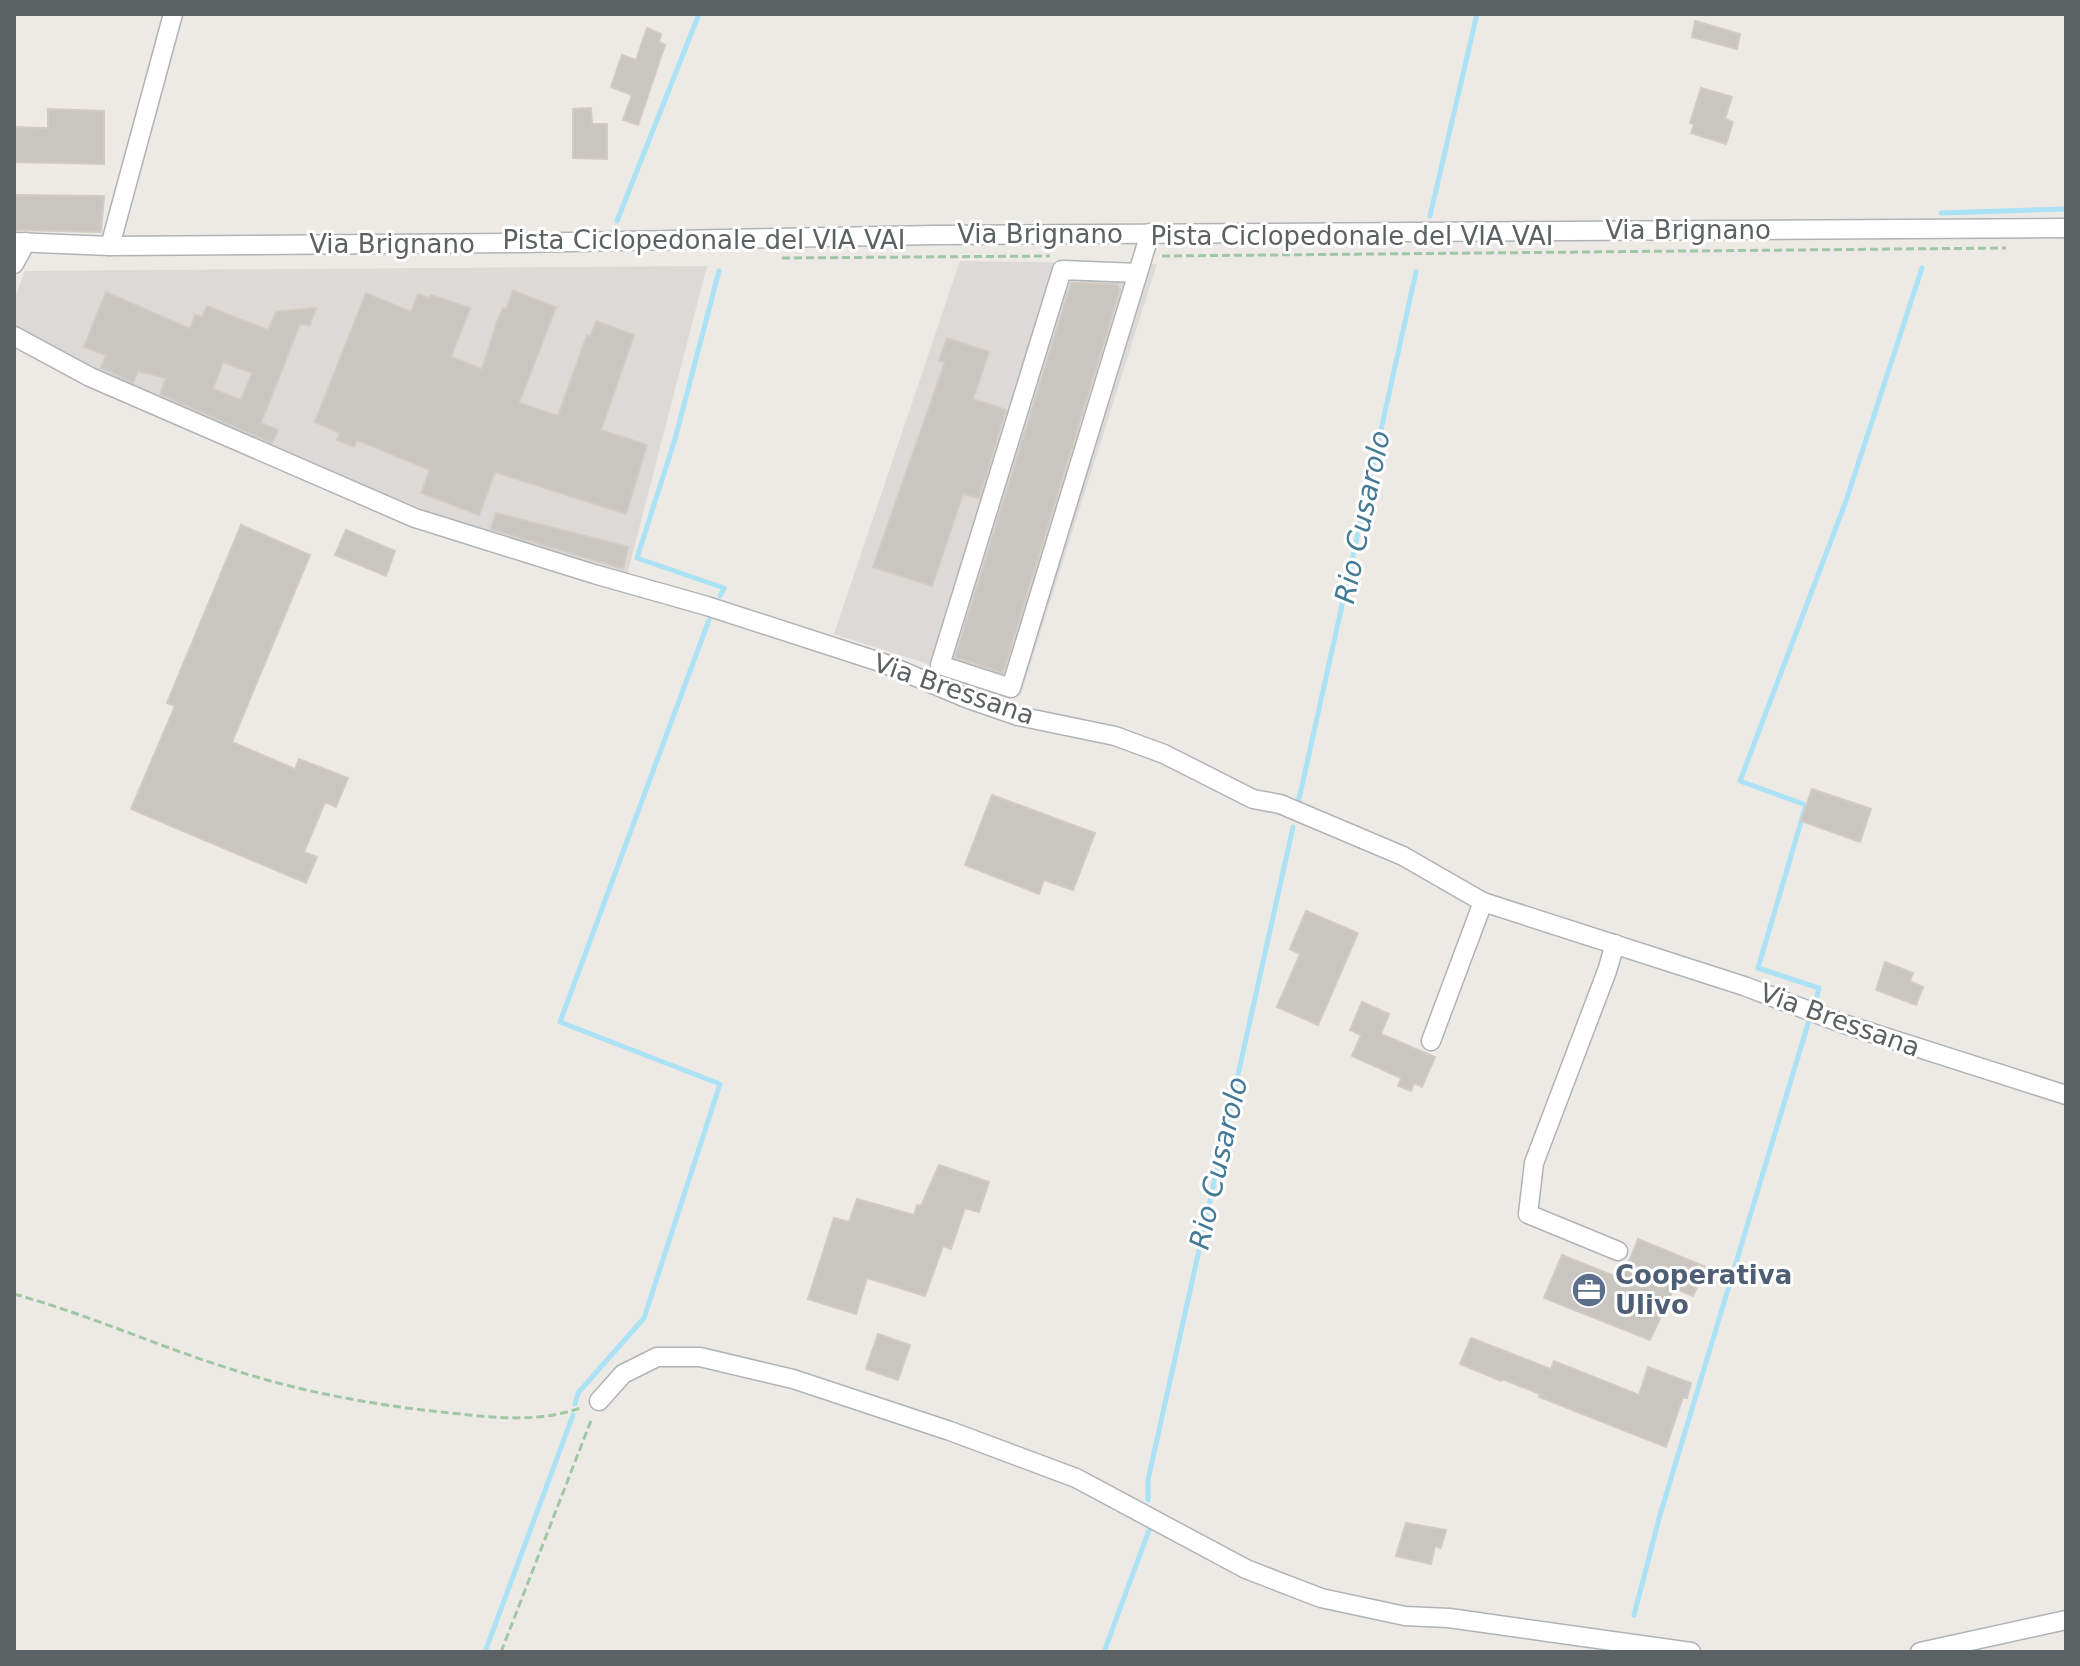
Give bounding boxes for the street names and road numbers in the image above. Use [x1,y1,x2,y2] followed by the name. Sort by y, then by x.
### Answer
[1605,215,1771,245] street label: Via Brignano
[957,219,1123,249] street label: Via Brignano
[1151,221,1553,251] street label: Pista Ciclopedonale del VIA VAI
[503,225,905,255] street label: Pista Ciclopedonale del VIA VAI
[309,229,475,259] street label: Via Brignano
[870,647,1038,731] street label: Via Bressana
[1756,977,1924,1063] street label: Via Bressana

